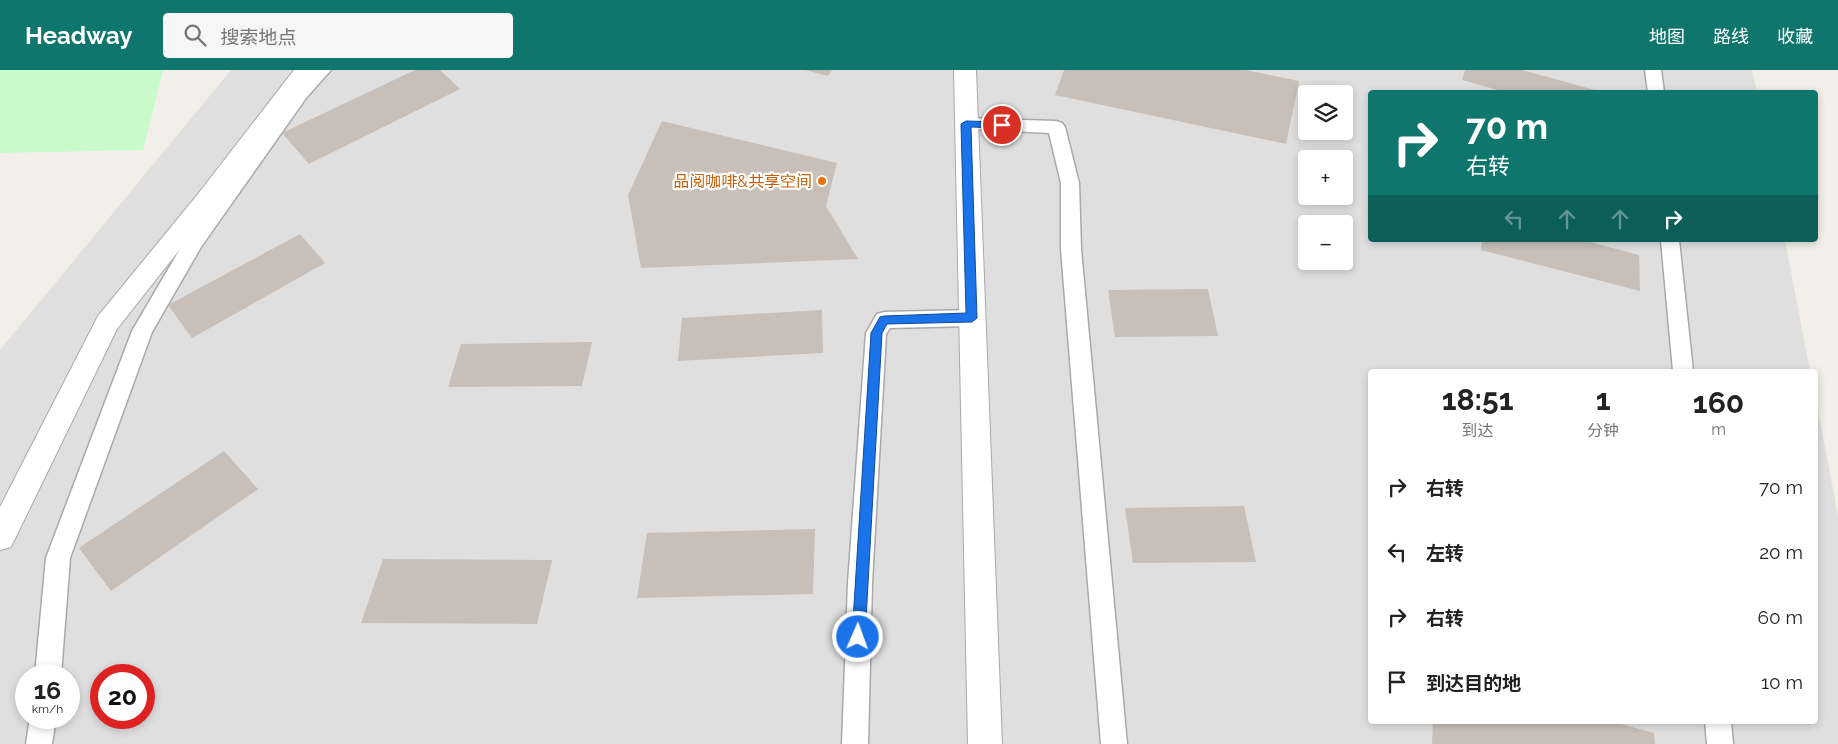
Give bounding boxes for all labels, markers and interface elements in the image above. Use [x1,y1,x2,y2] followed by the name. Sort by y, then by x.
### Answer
[163,13,513,58] search box
[25,21,133,50] text: Headway
[181,21,209,49] icon: search
[221,26,297,48] text: 搜索地点
[1649,26,1685,47] text: 地图
[1713,26,1749,47] text: 路线
[1777,26,1813,47] text: 收藏
[1298,85,1353,270] map controls
[1298,85,1353,140] button: layers
[981,104,1023,146] pin
[1466,106,1548,147] text: 70 m
[1383,110,1448,175] icon: right
[988,111,1016,139] icon: arrive
[1298,150,1353,205] button: +
[1466,153,1510,179] text: 右转
[673,172,812,191] place label: 品阅咖啡&共享空间
[816,175,828,187] marker: 品阅咖啡&共享空间
[1500,205,1528,233] icon: left
[1553,205,1581,233] icon: ahead
[1606,205,1634,233] icon: ahead
[1659,205,1687,233] icon: right
[1298,215,1353,270] button: −
[1442,382,1513,417] text: 18:51
[1596,382,1611,417] text: 1
[1693,385,1744,420] text: 160
[1711,420,1726,439] text: m
[1462,421,1494,440] text: 到达
[1587,421,1619,440] text: 分钟
[1383,473,1411,501] icon: right
[1759,476,1803,498] text: 70 m
[1426,477,1464,499] text: 右转
[1383,538,1411,566] icon: left
[1759,541,1803,563] text: 20 m
[1426,542,1464,564] text: 左转
[1383,603,1411,631] icon: right
[1758,606,1803,628] text: 60 m
[1426,607,1464,629] text: 右转
[831,610,883,662] position arrow
[90,664,155,729] speed limit sign: 20
[1383,668,1411,696] icon: arrive
[1761,671,1803,693] text: 10 m
[1426,672,1521,694] text: 到达目的地
[34,675,61,705] text: 16
[32,702,63,716] text: km/h

